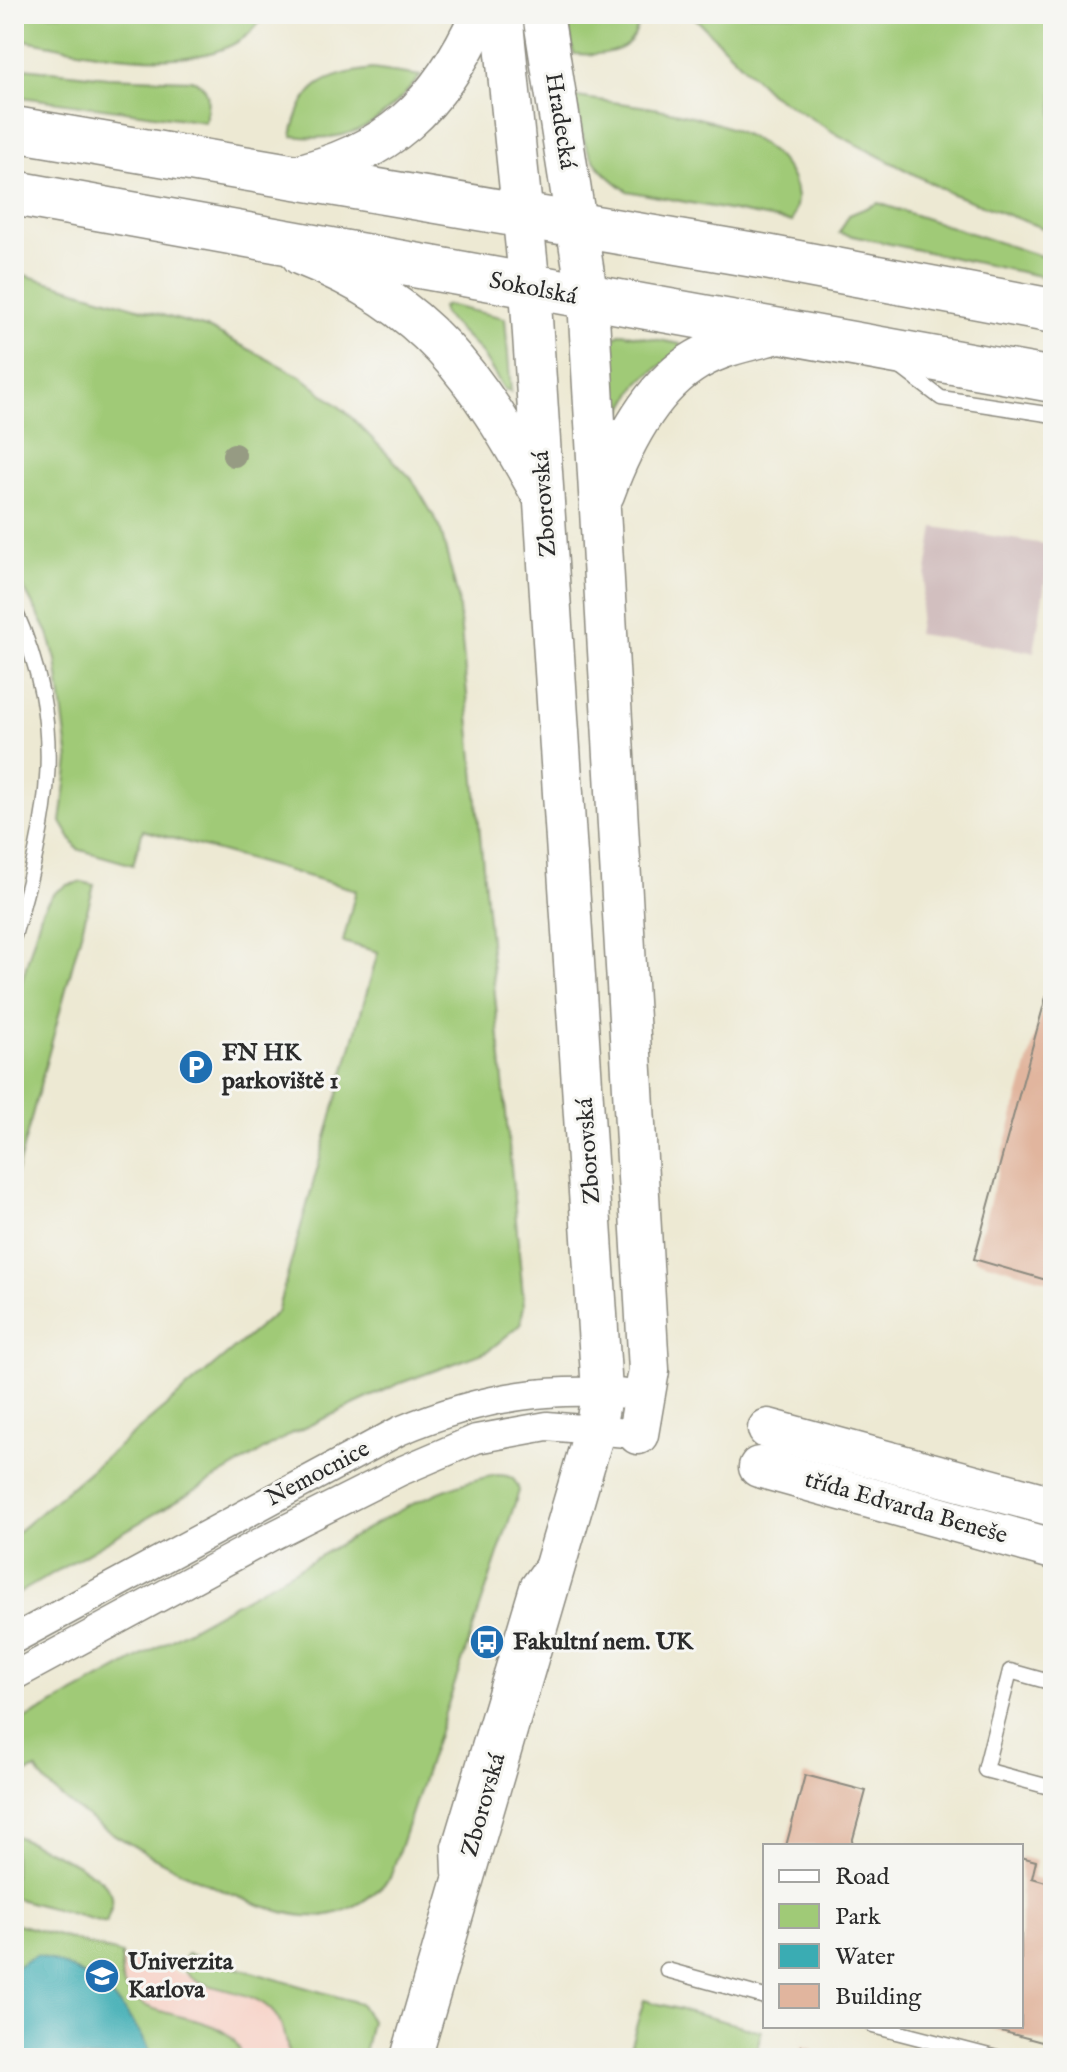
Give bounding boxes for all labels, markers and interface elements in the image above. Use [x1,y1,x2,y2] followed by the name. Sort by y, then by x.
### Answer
[537,71,583,172] street label: Hradecká
[486,265,580,313] street label: Sokolská
[526,449,564,558] street label: Zborovská
[221,1038,338,1097] place label: FN HK parkoviště 1
[177,1048,215,1086] parking icon: FN HK parkoviště 1
[570,1096,608,1205] street label: Zborovská
[261,1434,375,1514] street label: Nemocnice
[801,1464,1011,1552] street label: třída Edvarda Beneše
[468,1623,506,1661] bus stop icon: Fakultní nem. UK
[513,1627,695,1658] place label: Fakultní nem. UK
[454,1749,514,1860] street label: Zborovská
[763,1844,1023,2028] legend
[835,1862,889,1893] text: Road
[835,1902,881,1933] text: Park
[835,1942,895,1973] text: Water
[127,1947,234,2006] place label: Univerzita Karlova
[83,1957,121,1995] school or university icon: Univerzita Karlova
[835,1982,922,2013] text: Building

